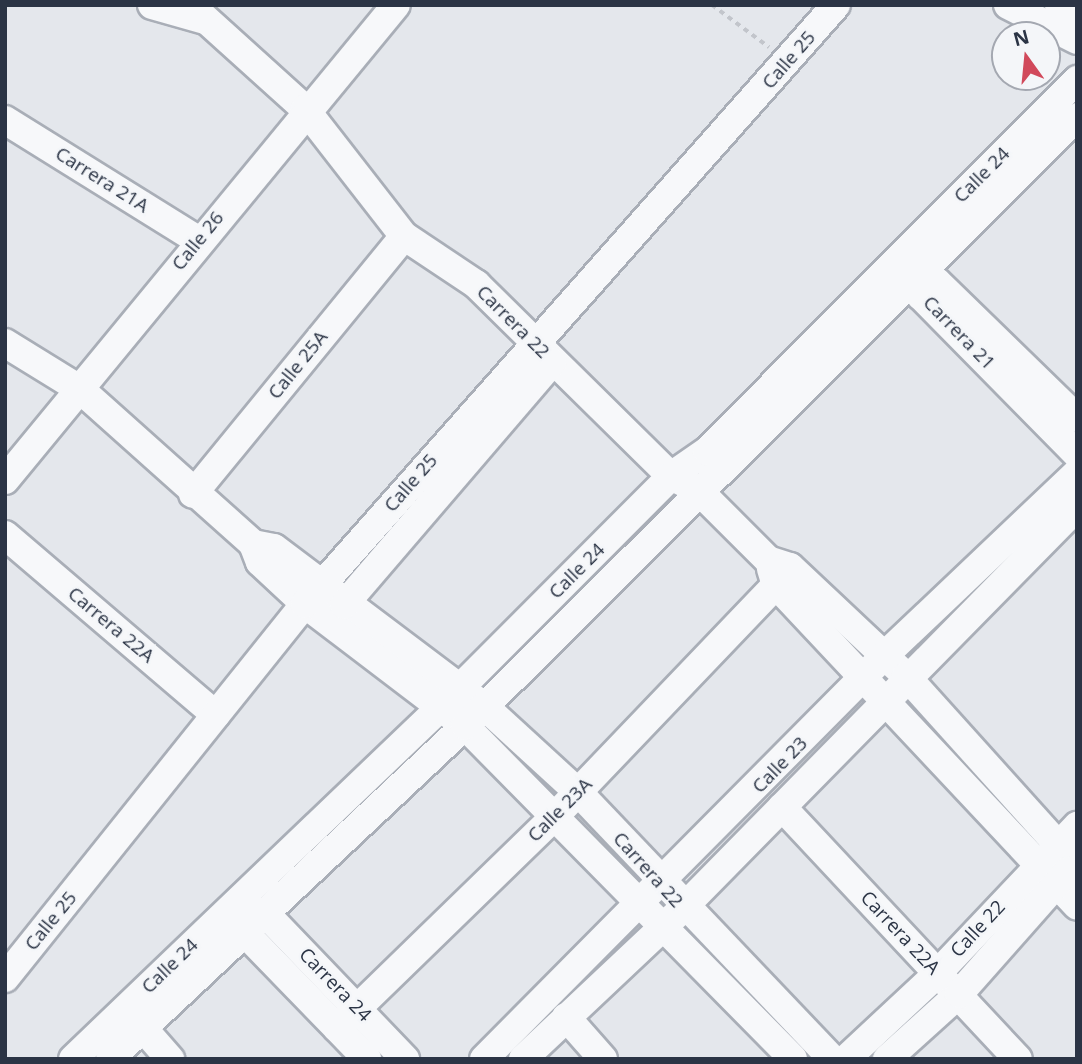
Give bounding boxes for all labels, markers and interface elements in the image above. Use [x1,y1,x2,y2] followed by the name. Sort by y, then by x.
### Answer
[991,21,1061,91] north arrow
[1010,23,1032,52] text: N
[758,26,820,94] street label: Calle 25
[51,142,153,218] street label: Carrera 21A
[949,142,1015,208] street label: Calle 24
[167,207,229,275] street label: Calle 26
[472,281,554,363] street label: Carrera 22
[918,291,1000,375] street label: Carrera 21
[264,326,332,404] street label: Calle 25A
[380,449,442,517] street label: Calle 25
[544,538,610,604] street label: Calle 24
[63,582,159,668] street label: Carrera 22A
[748,732,812,798] street label: Calle 23
[523,773,597,847] street label: Calle 23A
[608,828,688,912] street label: Carrera 22
[20,887,82,955] street label: Calle 25
[856,887,944,979] street label: Carrera 22A
[946,896,1010,962] street label: Calle 22
[137,934,203,998] street label: Calle 24
[294,943,376,1027] street label: Carrera 24

